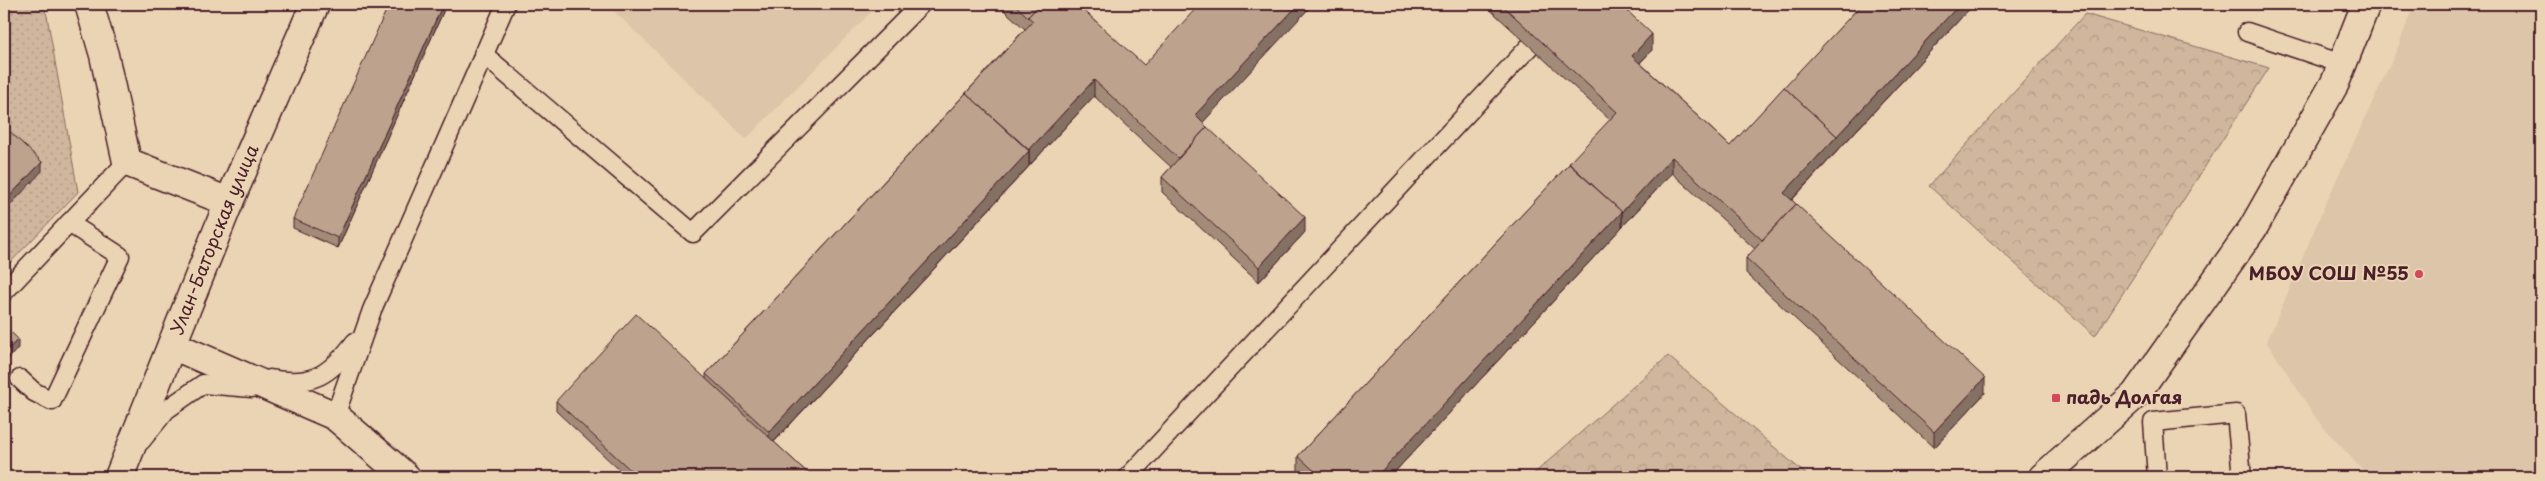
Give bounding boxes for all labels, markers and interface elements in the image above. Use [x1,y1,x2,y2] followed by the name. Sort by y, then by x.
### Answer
[162,139,265,338] street label: Улан-Баторская улица
[2249,259,2409,286] place label: МБОУ СОШ №55
[2413,268,2425,280] marker: МБОУ СОШ №55
[2066,383,2182,410] place label: падь Долгая
[2050,392,2062,404] marker: падь Долгая

